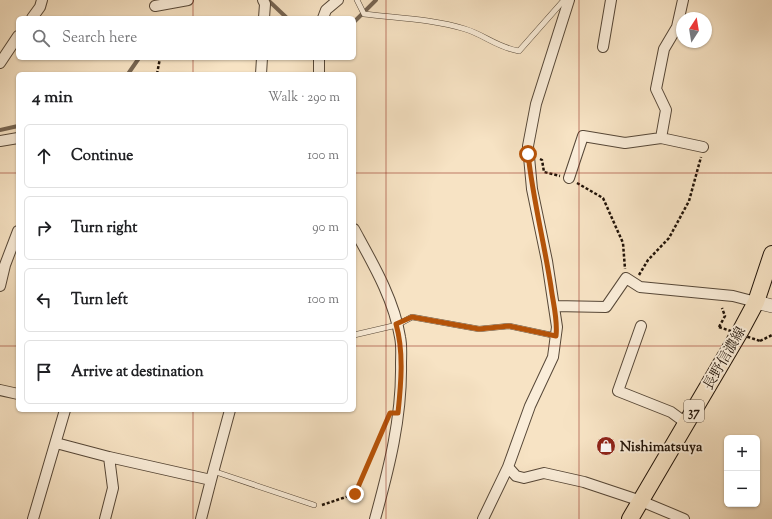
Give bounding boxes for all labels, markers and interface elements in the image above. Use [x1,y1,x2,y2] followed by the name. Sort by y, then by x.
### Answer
[676,12,712,48] north arrow
[16,16,356,60] search box
[30,27,52,49] icon: search
[62,28,137,49] text: Search here
[32,86,73,110] text: 4 min
[268,89,340,107] text: Walk · 290 m
[33,145,55,167] icon: ahead
[519,145,537,163] route start
[71,146,133,167] text: Continue
[307,147,339,165] text: 100 m
[33,217,55,239] icon: right
[71,218,137,239] text: Turn right
[312,219,339,237] text: 90 m
[33,289,55,311] icon: left
[71,290,128,311] text: Turn left
[307,291,339,309] text: 100 m
[700,324,752,394] street label: 長野信濃線
[33,361,55,383] icon: arrive
[71,362,204,383] text: Arrive at destination
[684,400,704,422] road number: 37
[595,435,617,457] shop icon: Nishimatsuya
[724,435,760,507] map controls
[724,435,760,471] button: +
[620,438,703,458] place label: Nishimatsuya
[724,471,760,507] button: −
[346,485,364,503] route end

